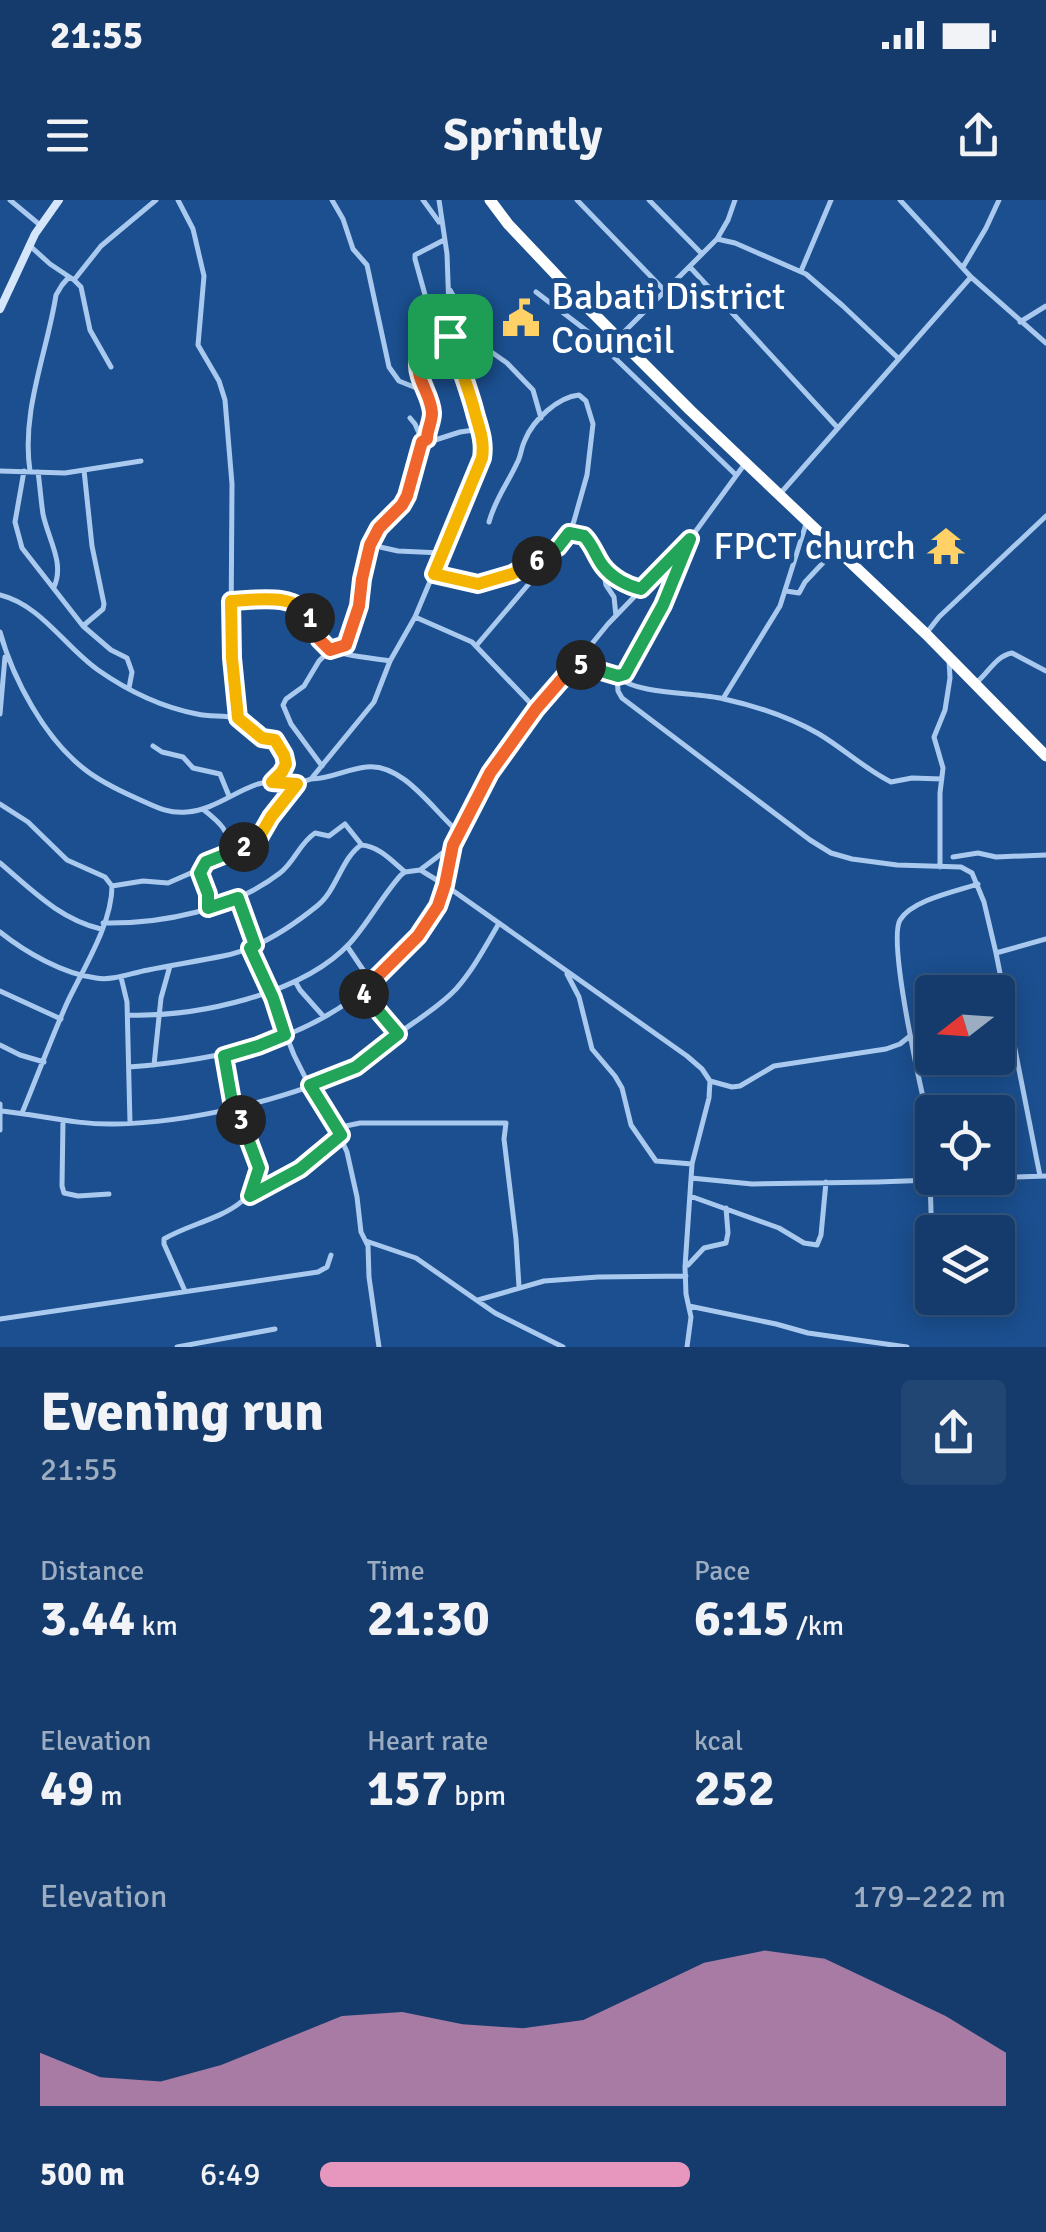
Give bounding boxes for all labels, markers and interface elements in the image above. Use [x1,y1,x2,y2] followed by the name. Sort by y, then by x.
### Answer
[50,12,143,59] text: 21:55
[40,108,95,163] icon: menu
[444,108,602,163] text: Sprintly
[951,108,1006,163] icon: share
[551,273,785,364] place label: Babati District Council
[408,294,493,379] pin
[500,297,542,339] public building icon: Babati District Council
[423,309,478,364] icon: arrive
[713,523,916,570] place label: FPCT church
[925,525,967,567] temple icon: FPCT church
[512,536,562,586] pin: 6
[529,544,545,578] text: 6
[285,593,335,643] pin: 1
[302,601,318,635] text: 1
[556,640,606,690] pin: 5
[573,648,589,682] text: 5
[219,822,269,872] pin: 2
[236,830,252,864] text: 2
[339,969,389,1019] pin: 4
[915,975,1015,1075] north arrow
[915,975,1015,1315] map controls
[356,977,372,1011] text: 4
[216,1095,266,1145] pin: 3
[915,1095,1015,1195] button: locate
[233,1103,249,1137] text: 3
[915,1215,1015,1315] button: layers
[40,1378,324,1446] text: Evening run
[901,1380,1006,1485] button: share
[40,1450,118,1489] text: 21:55
[40,1554,144,1588] text: Distance
[367,1554,425,1588] text: Time
[694,1554,750,1588] text: Pace
[40,1588,135,1650] text: 3.44
[367,1588,490,1650] text: 21:30
[694,1588,790,1650] text: 6:15
[135,1609,178,1643] text: km
[790,1609,844,1643] text: /km
[40,1724,152,1758] text: Elevation
[367,1724,489,1758] text: Heart rate
[694,1724,743,1758] text: kcal
[40,1758,94,1820] text: 49
[367,1758,448,1820] text: 157
[694,1758,775,1820] text: 252
[94,1779,123,1813] text: m
[448,1779,506,1813] text: bpm
[40,1877,167,1916] text: Elevation
[853,1877,1006,1916] text: 179–222 m
[40,2155,125,2194] text: 500 m
[200,2155,260,2194] text: 6:49

